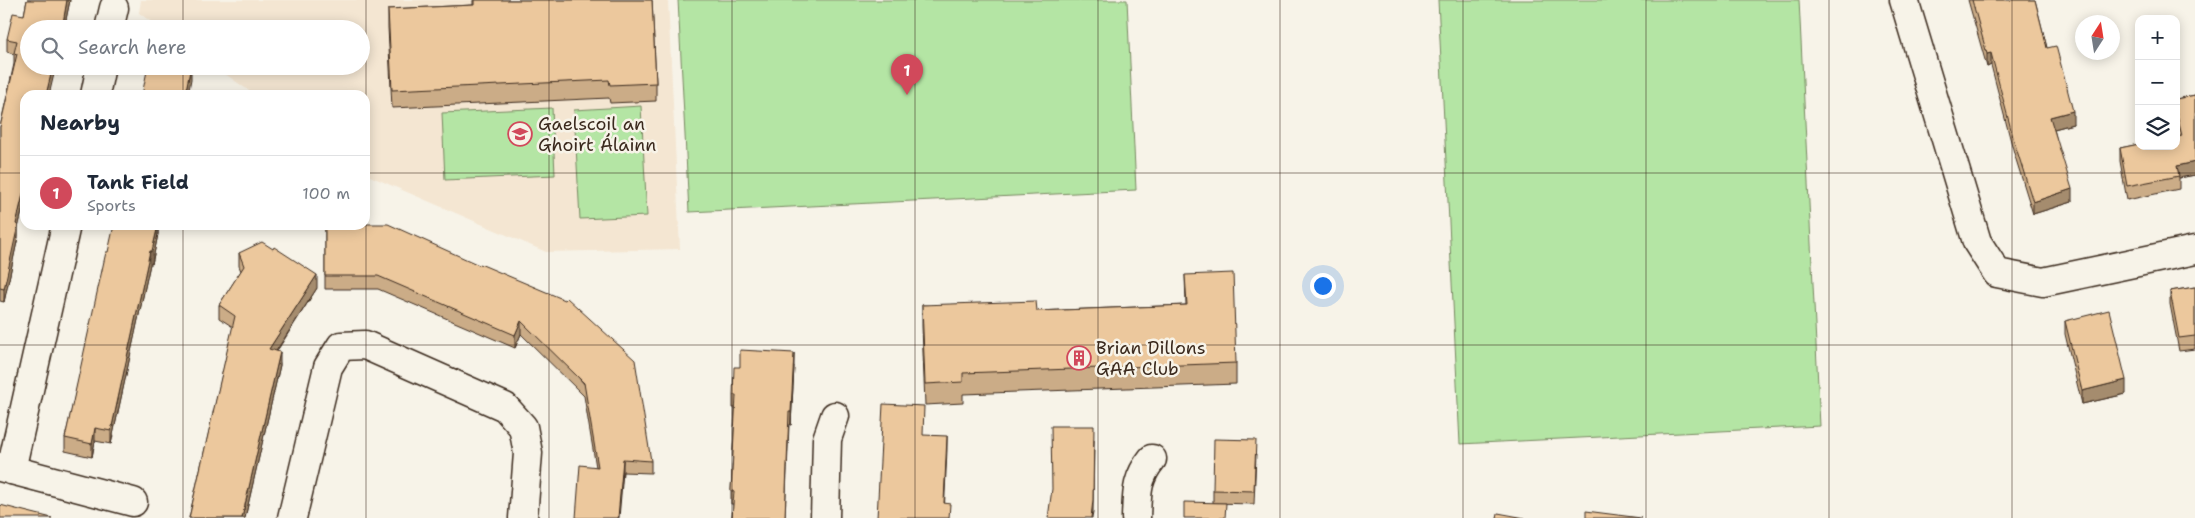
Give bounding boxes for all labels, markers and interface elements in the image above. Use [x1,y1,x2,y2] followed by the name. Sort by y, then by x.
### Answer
[2075,15,2120,60] north arrow
[2135,15,2180,150] map controls
[2135,15,2180,60] button: +
[20,20,370,75] search box
[38,34,66,62] icon: search
[78,35,187,60] text: Search here
[891,54,923,95] pin: 1
[2135,60,2180,105] button: −
[2135,105,2180,150] button: layers
[40,109,120,137] text: Nearby
[538,112,656,157] place label: Gaelscoil an Ghoirt Álainn
[507,121,533,147] school or university icon: Gaelscoil an Ghoirt Álainn
[87,170,189,195] text: Tank Field
[52,183,60,204] text: 1
[302,183,350,204] text: 100 m
[87,195,136,216] text: Sports
[1310,273,1336,299] your location
[1096,336,1206,381] place label: Brian Dillons GAA Club
[1066,345,1092,371] building icon: Brian Dillons GAA Club

